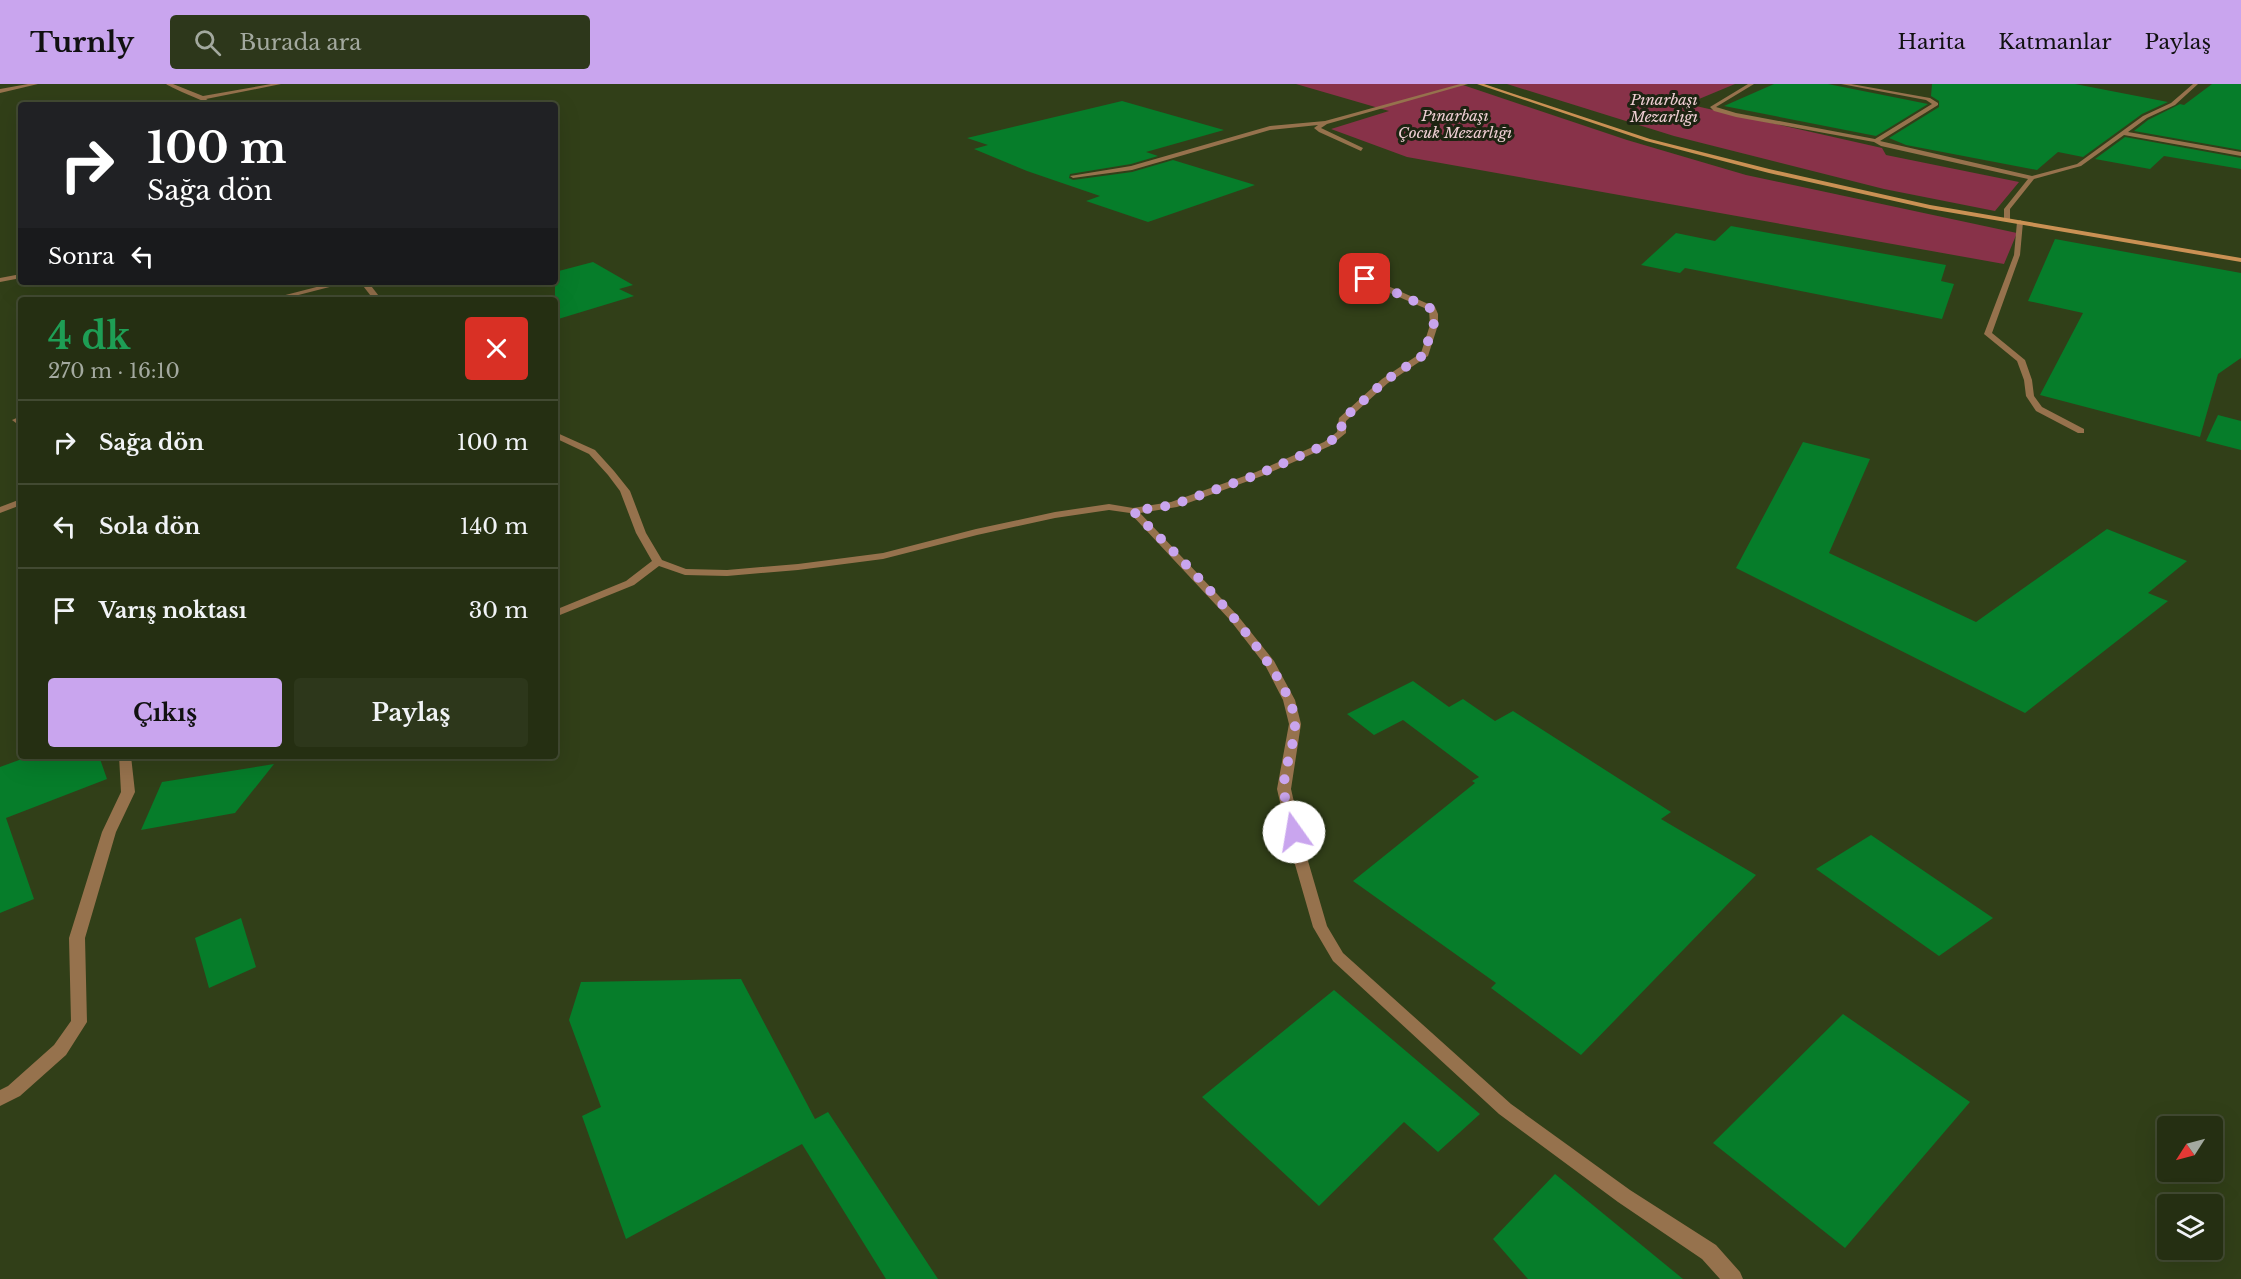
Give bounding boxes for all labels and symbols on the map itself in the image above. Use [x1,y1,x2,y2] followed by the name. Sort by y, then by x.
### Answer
[1629,90,1698,126] park label: Pınarbaşı Mezarlığı
[1398,106,1512,142] park label: Pınarbaşı Çocuk Mezarlığı
[1339,253,1390,304] pin
[1262,800,1326,864] position arrow
[2157,1116,2223,1182] north arrow

